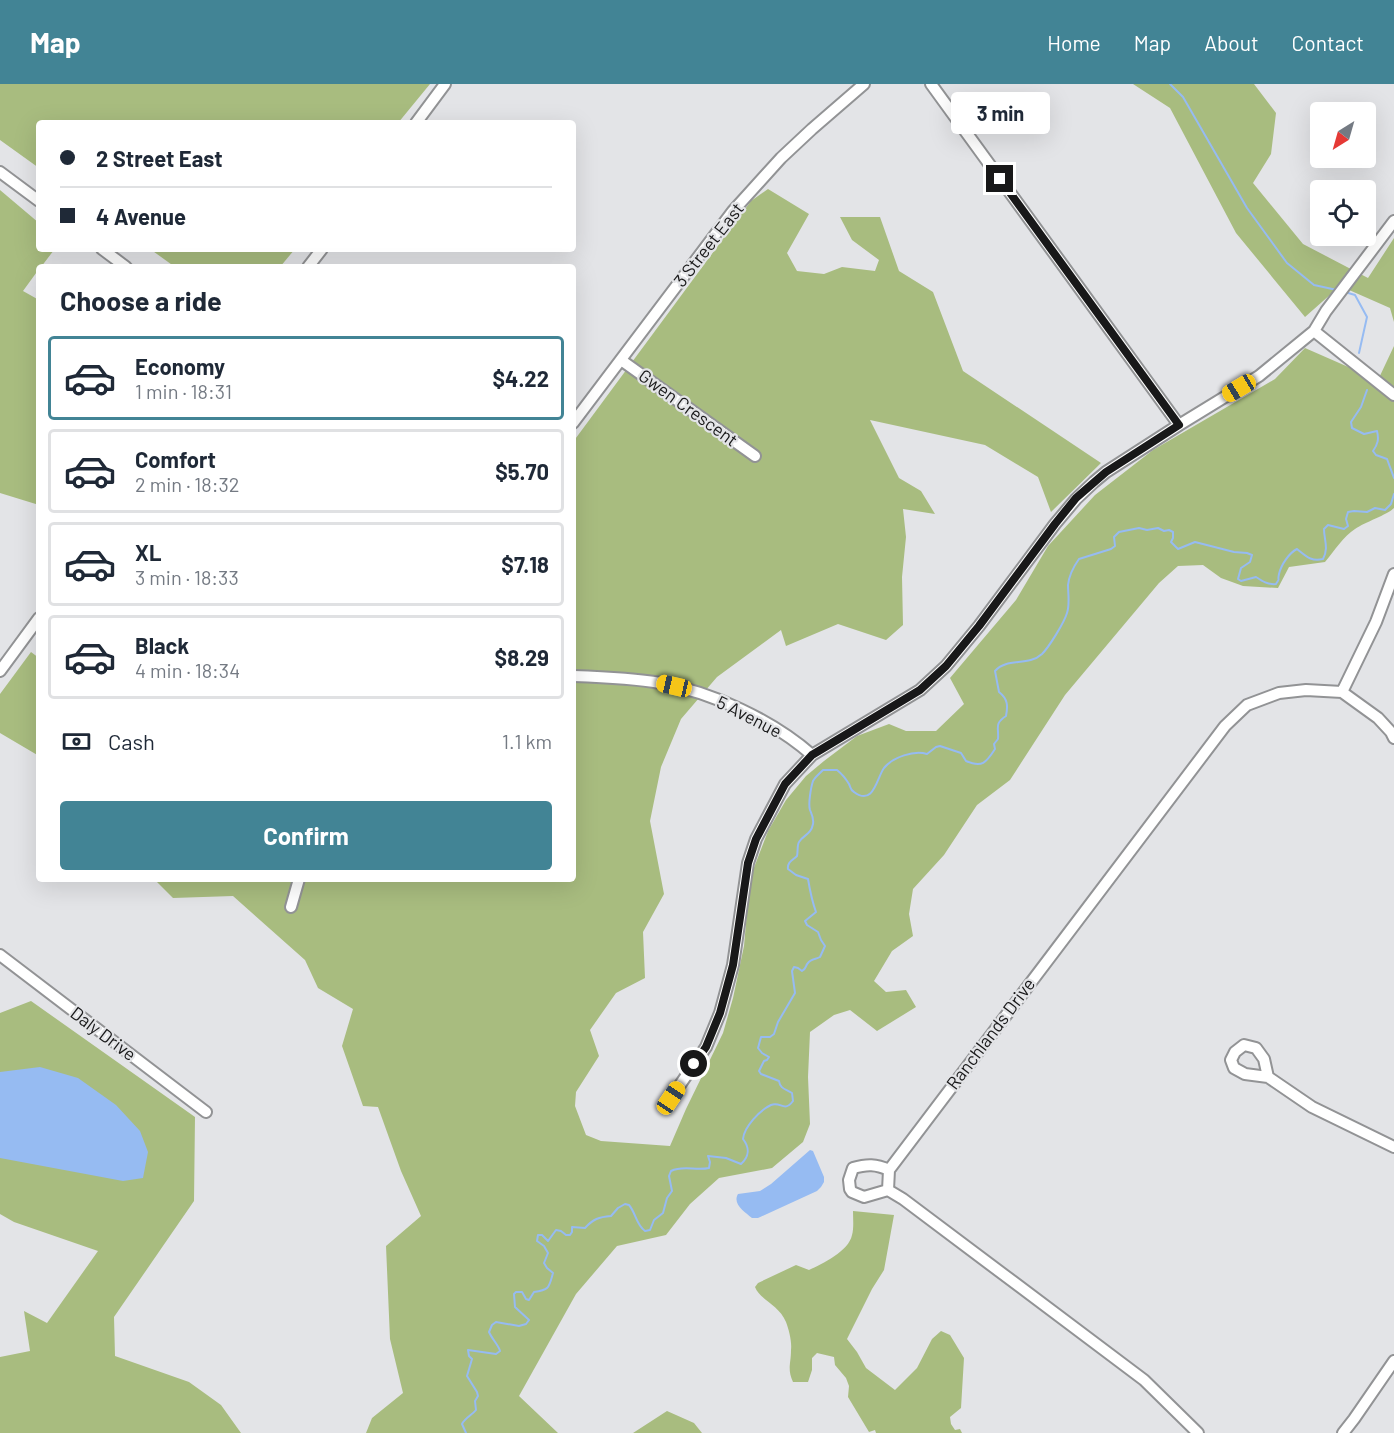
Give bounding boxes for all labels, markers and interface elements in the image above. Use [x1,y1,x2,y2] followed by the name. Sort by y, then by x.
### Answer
[30,25,81,59] text: Map
[1047,30,1101,55] text: Home
[1134,30,1171,55] text: Map
[1204,30,1259,55] text: About
[1292,30,1364,55] text: Contact
[950,92,1050,134] callout: 3 min
[977,101,1024,125] text: 3 min
[1310,102,1376,168] north arrow
[1310,102,1376,246] map controls
[96,145,223,171] text: 2 Street East
[986,165,1013,192] route end
[1310,180,1376,246] button: locate
[668,198,748,291] street label: 3 Street East
[96,203,186,229] text: 4 Avenue
[60,284,222,316] text: Choose a ride
[63,351,117,405] icon: car
[135,353,225,379] text: Economy
[635,364,742,451] street label: Gwen Crescent
[493,365,549,391] text: $4.22
[1219,371,1259,405] car
[135,379,232,403] text: 1 min · 18:31
[63,444,117,498] icon: car
[135,446,216,472] text: Comfort
[495,458,549,484] text: $5.70
[135,472,240,496] text: 2 min · 18:32
[63,537,117,591] icon: car
[135,539,161,565] text: XL
[501,551,549,577] text: $7.18
[135,565,239,589] text: 3 min · 18:33
[63,630,117,684] icon: car
[135,632,189,658] text: Black
[495,644,549,670] text: $8.29
[135,658,240,682] text: 4 min · 18:34
[654,673,694,699] car
[713,690,786,742] street label: 5 Avenue
[60,725,93,758] icon: cash
[108,728,155,754] text: Cash
[502,729,552,753] text: 1.1 km
[60,801,552,870] button: Confirm
[941,973,1039,1094] street label: Ranchlands Drive
[66,1001,141,1065] street label: Daly Drive
[680,1050,707,1077] route start
[653,1078,689,1118] car

